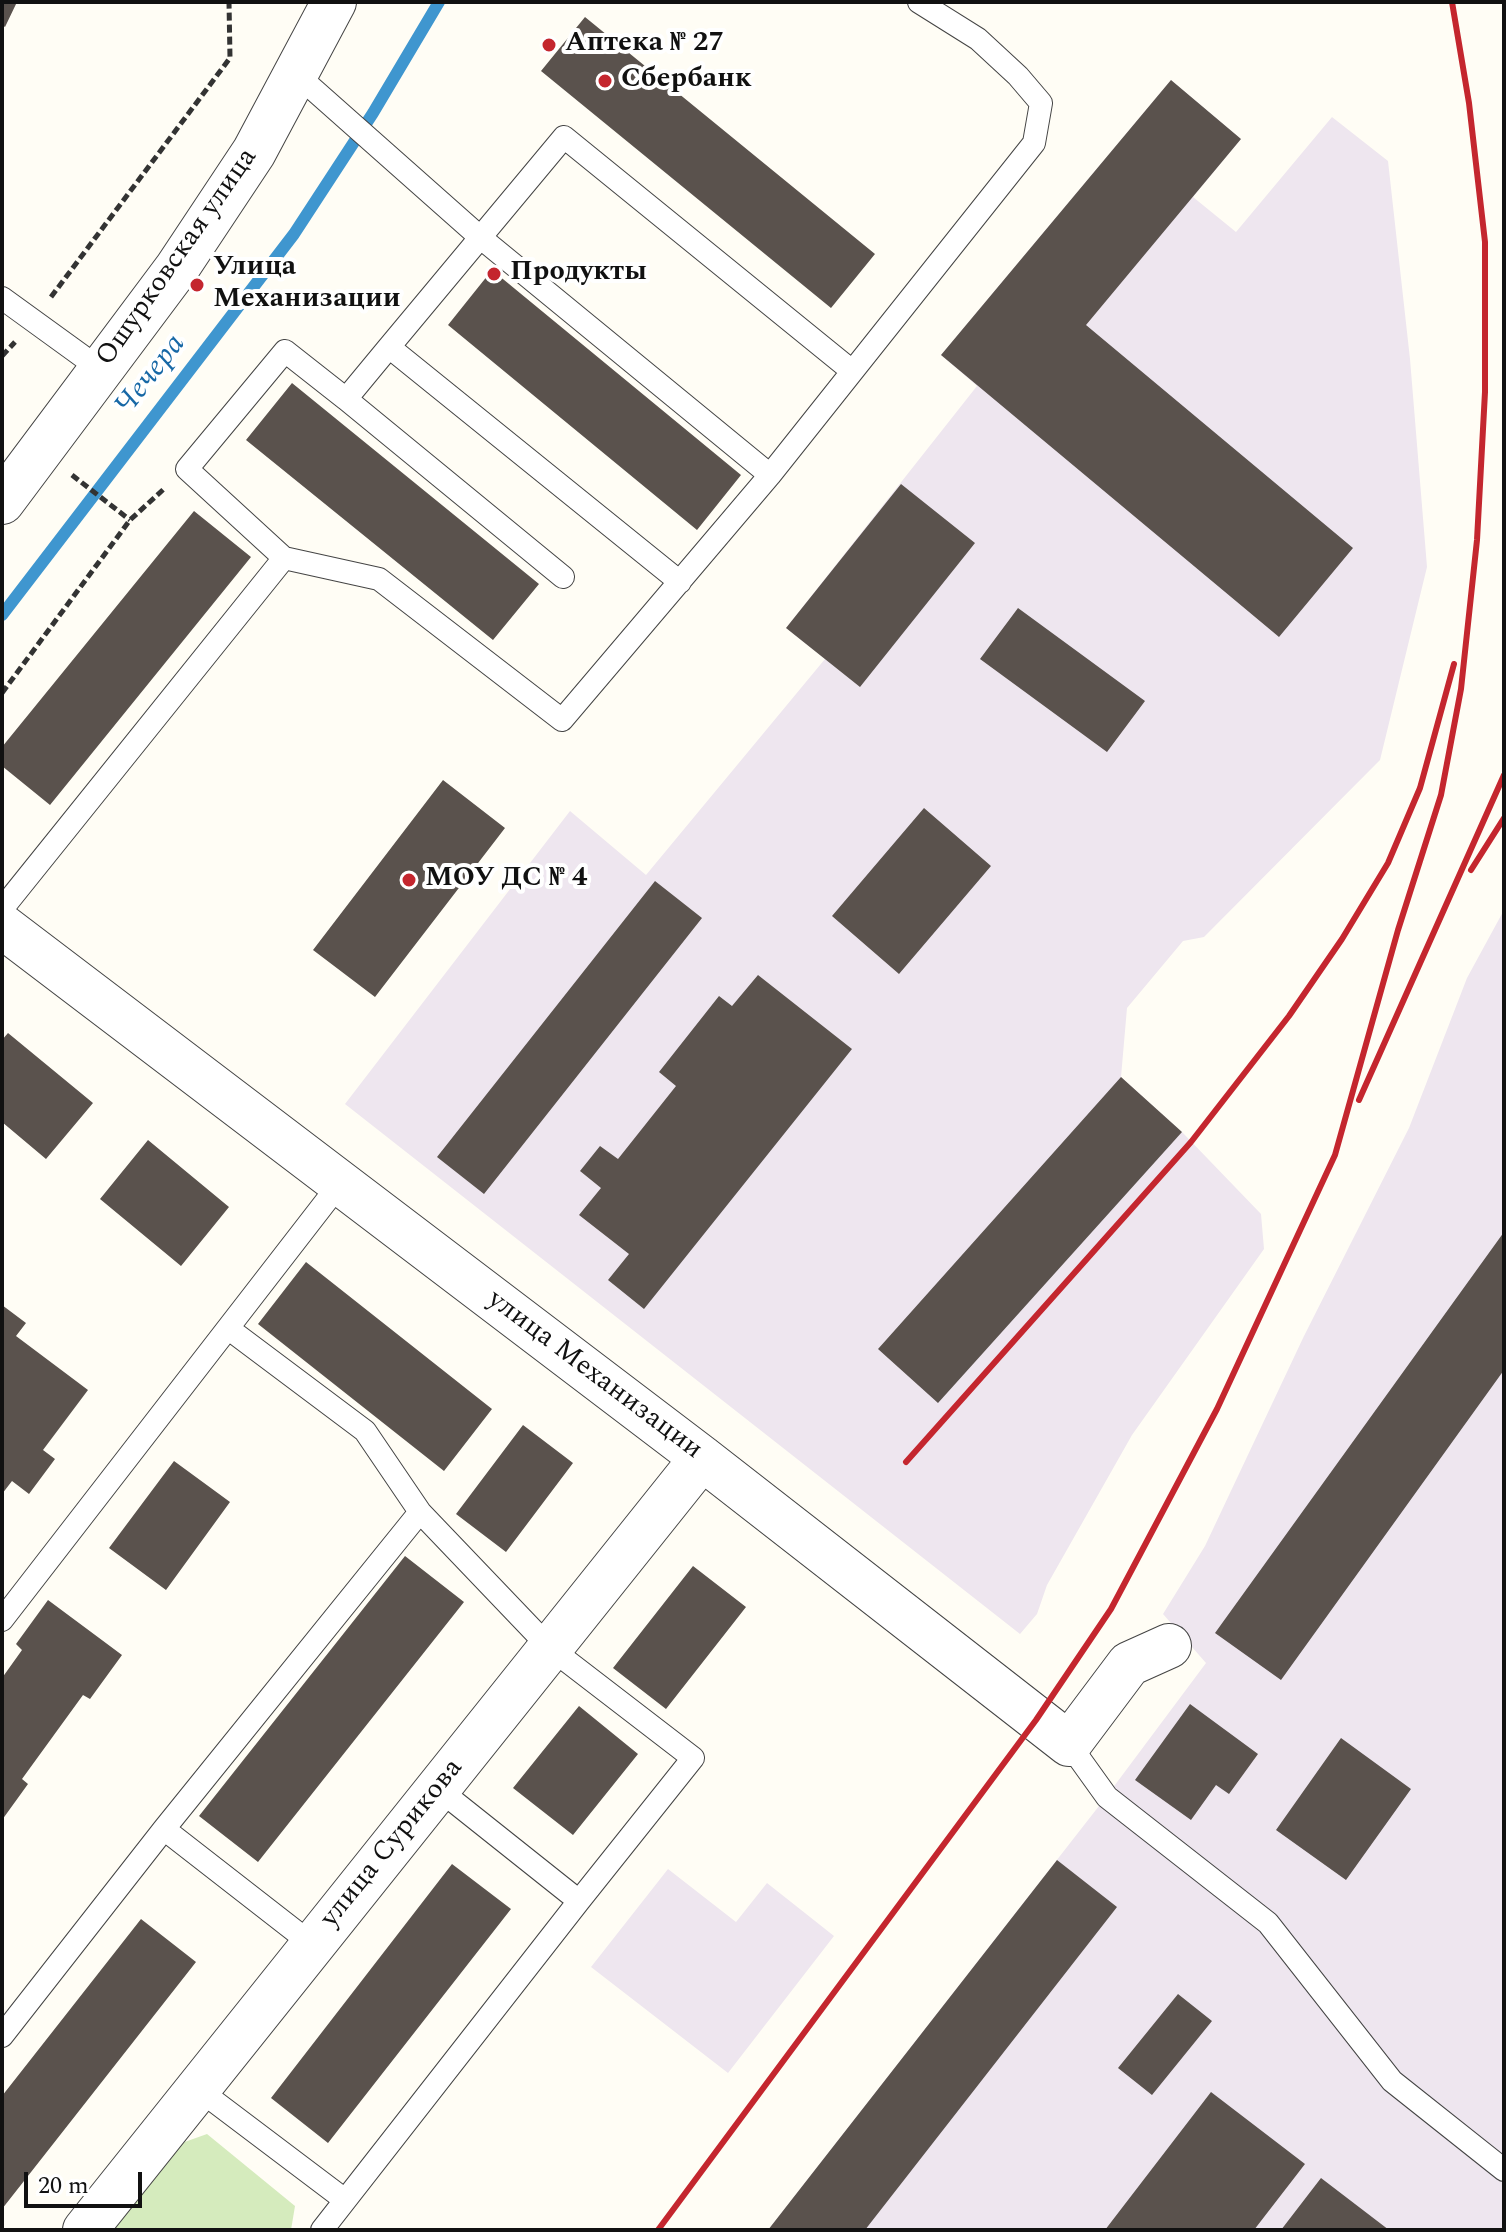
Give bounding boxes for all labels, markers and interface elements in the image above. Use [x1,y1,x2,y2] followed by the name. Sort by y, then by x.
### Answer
[565,28,724,62] place label: Аптека № 27
[540,36,558,54] marker: Аптека № 27
[621,64,752,98] place label: Сбербанк
[596,72,614,90] marker: Сбербанк
[90,143,266,373] street label: Ошурковская улица
[213,252,401,318] place label: Улица Механизации
[510,257,647,291] place label: Продукты
[485,265,503,283] marker: Продукты
[188,276,206,294] marker: Улица Механизации
[109,328,195,424] water label: Чечера
[425,863,587,897] place label: МОУ ДС № 4
[400,871,418,889] marker: МОУ ДС № 4
[480,1284,708,1468] street label: улица Механизации
[315,1753,471,1935] street label: улица Сурикова
[28,2156,146,2206] scale bar
[38,2168,89,2204] text: 20 m

